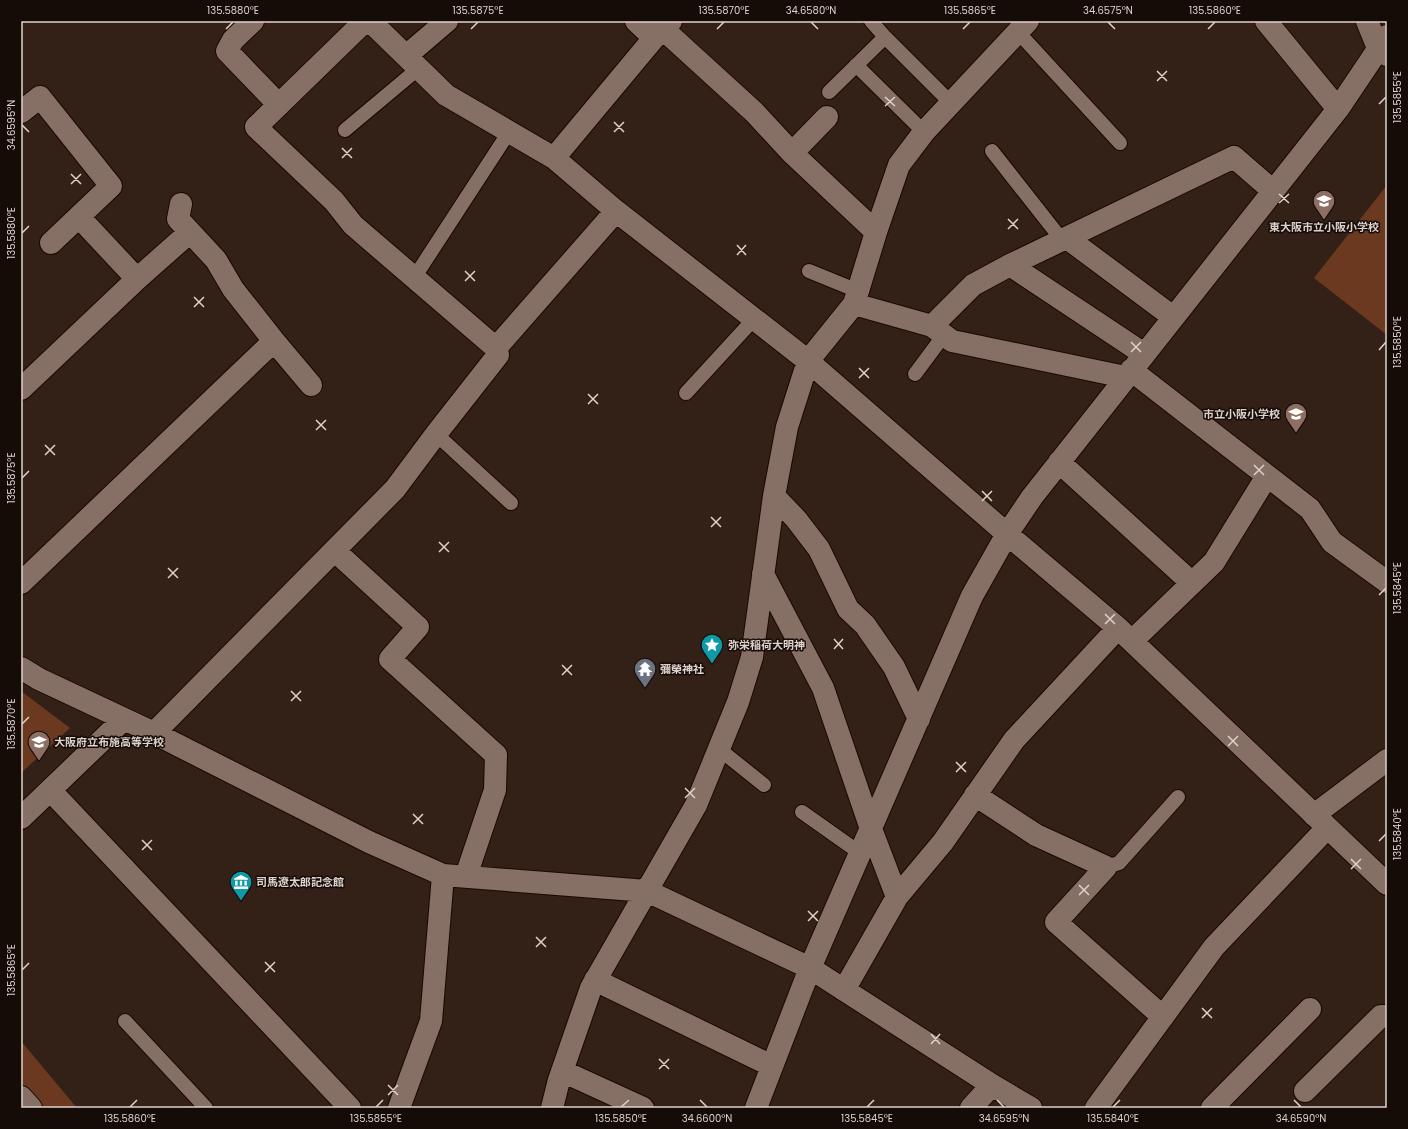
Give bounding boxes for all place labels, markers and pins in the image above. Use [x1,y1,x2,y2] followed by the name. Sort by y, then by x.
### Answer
[1311,188,1337,221] school or university icon: 東大阪市立小阪小学校
[1269,219,1379,235] place label: 東大阪市立小阪小学校
[1283,401,1309,434] school or university icon: 市立小阪小学校
[1203,406,1280,422] place label: 市立小阪小学校
[699,632,725,665] place icon: 弥栄稲荷大明神
[728,637,805,653] place label: 弥栄稲荷大明神
[632,656,658,689] temple icon: 彌榮神社
[660,661,704,677] place label: 彌榮神社
[26,729,52,762] school or university icon: 大阪府立布施高等学校
[54,734,164,750] place label: 大阪府立布施高等学校
[228,869,254,902] museum icon: 司馬遼太郎記念館
[256,874,344,890] place label: 司馬遼太郎記念館

